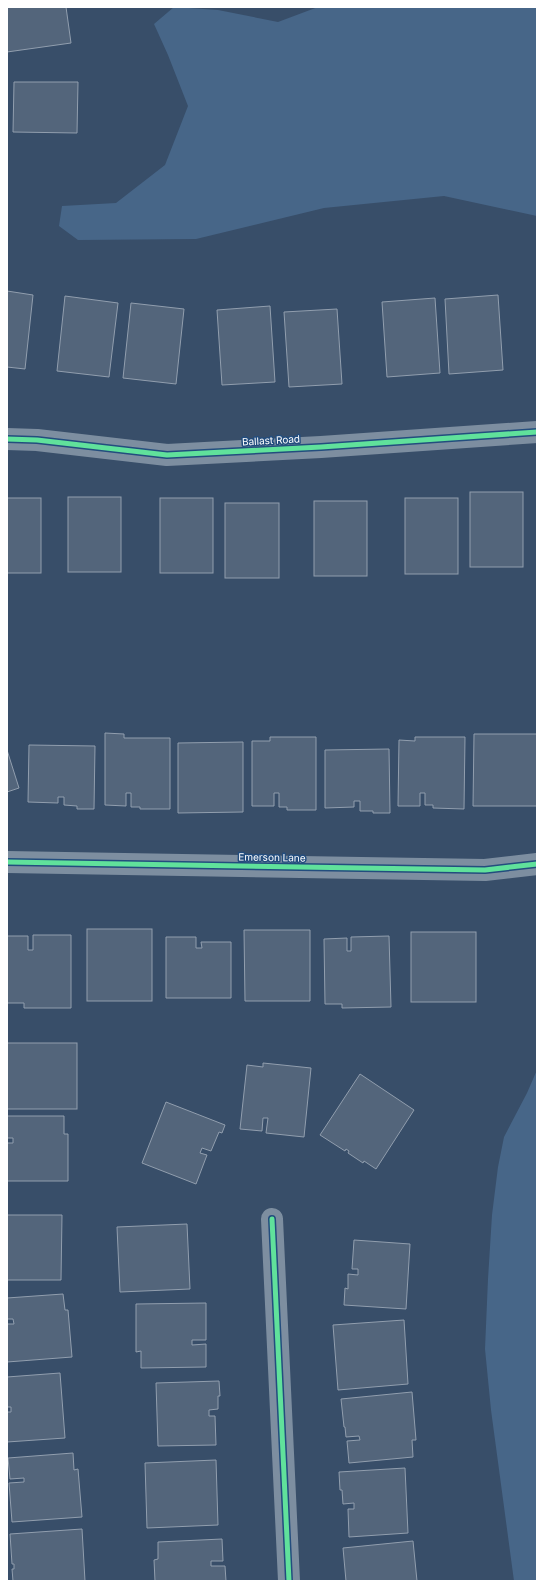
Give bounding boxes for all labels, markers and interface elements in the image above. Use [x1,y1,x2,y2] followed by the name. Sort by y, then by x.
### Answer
[242,432,300,448] street label: Ballast Road
[238,850,306,864] street label: Emerson Lane

